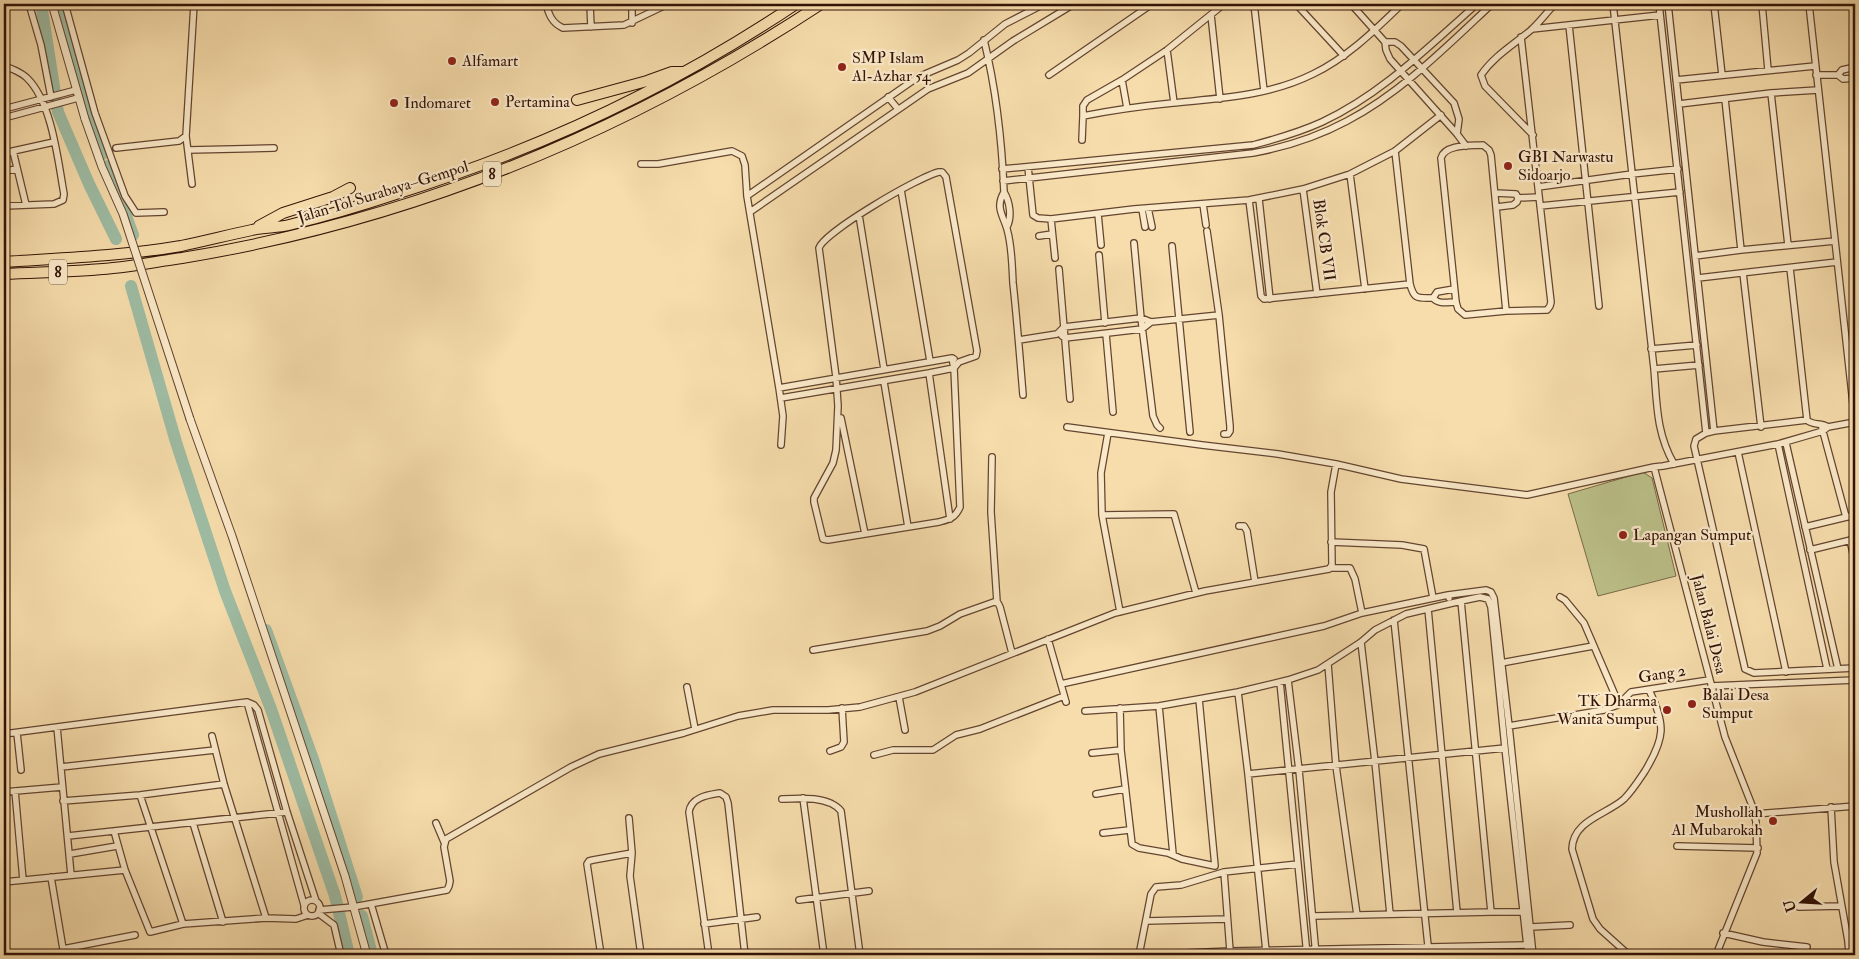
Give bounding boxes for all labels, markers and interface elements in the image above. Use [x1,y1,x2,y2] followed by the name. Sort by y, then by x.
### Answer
[851,48,932,86] place label: SMP Islam Al-Azhar 54
[461,51,518,71] place label: Alfamart
[446,55,458,67] marker: Alfamart
[836,61,848,73] marker: SMP Islam Al-Azhar 54
[505,92,570,112] place label: Pertamina
[404,93,471,113] place label: Indomaret
[489,96,501,108] marker: Pertamina
[388,97,400,109] marker: Indomaret
[1518,147,1614,185] place label: GBI Narwastu Sidoarjo
[294,156,471,229] street label: Jalan Tol Surabaya–Gempol
[1502,160,1514,172] marker: GBI Narwastu Sidoarjo
[483,162,501,186] road number: 8
[1308,198,1340,282] street label: Blok CB VII
[49,260,67,284] road number: 8
[1633,525,1751,546] place label: Lapangan Sumput
[1617,529,1629,541] marker: Lapangan Sumput
[1686,571,1731,677] street label: Jalan Balai Desa
[1637,660,1687,688] street label: Gang 2
[1702,685,1770,724] place label: Balai Desa Sumput
[1556,691,1657,730] place label: TK Dharma Wanita Sumput
[1686,698,1698,710] marker: Balai Desa Sumput
[1661,704,1673,716] marker: TK Dharma Wanita Sumput
[1670,802,1764,840] place label: Mushollah Al Mubarokah
[1767,815,1779,827] marker: Mushollah Al Mubarokah
[1776,876,1826,926] north arrow
[1780,897,1800,914] text: U

